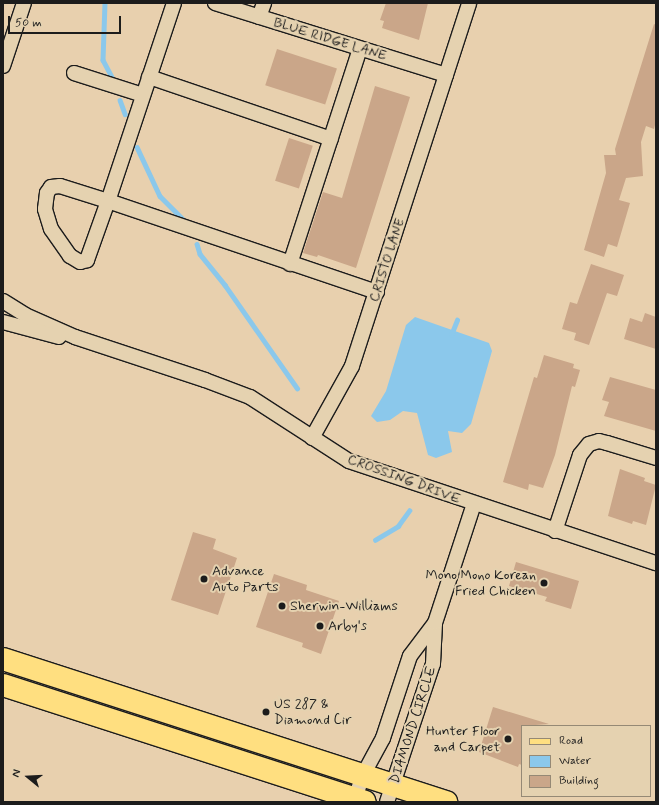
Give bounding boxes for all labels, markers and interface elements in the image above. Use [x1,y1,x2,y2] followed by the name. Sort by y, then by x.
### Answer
[10,8,123,34] scale bar
[268,13,392,65] street label: BLUE RIDGE LANE
[15,15,42,31] text: 50 m
[365,215,409,305] street label: CRISTO LANE
[345,451,463,507] street label: CROSSING DRIVE
[212,563,276,596] place label: Advance Auto Parts
[418,567,536,600] place label: Mono Mono Korean Fried Chicken
[199,574,209,584] marker: Advance Auto Parts
[539,578,549,588] marker: Mono Mono Korean Fried Chicken
[290,598,398,614] place label: Sherwin-Williams
[277,601,287,611] marker: Sherwin-Williams
[328,618,367,634] place label: Arby's
[315,621,325,631] marker: Arby's
[386,664,440,786] street label: DIAMOND CIRCLE
[274,696,352,728] place label: US 287 & Diamond Cir
[261,707,271,717] marker: US 287 & Diamond Cir
[425,723,500,756] place label: Hunter Floor and Carpet
[521,725,651,797] legend
[559,733,583,749] text: Road
[503,734,513,744] marker: Hunter Floor and Carpet
[559,753,591,769] text: Water
[8,757,48,797] north arrow
[9,768,24,779] text: N
[559,773,599,789] text: Building

